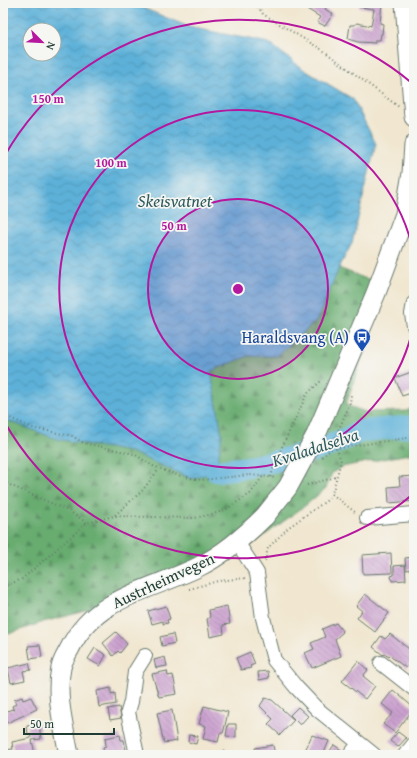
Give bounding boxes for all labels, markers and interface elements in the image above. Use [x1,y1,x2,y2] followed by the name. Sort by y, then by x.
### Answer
[22,22,62,62] north arrow
[42,39,60,53] text: N
[32,90,65,107] text: 150 m
[95,154,128,171] text: 100 m
[138,188,213,213] water label: Skeisvatnet
[161,217,187,234] text: 50 m
[231,282,245,296] centre of rings
[242,325,349,349] place label: Haraldsvang (A)
[352,327,372,352] bus stop icon: Haraldsvang (A)
[268,421,362,473] water label: Kvaladalselva
[108,546,218,614] street label: Austrheimvegen
[24,710,114,736] scale bar
[30,715,54,732] text: 50 m

